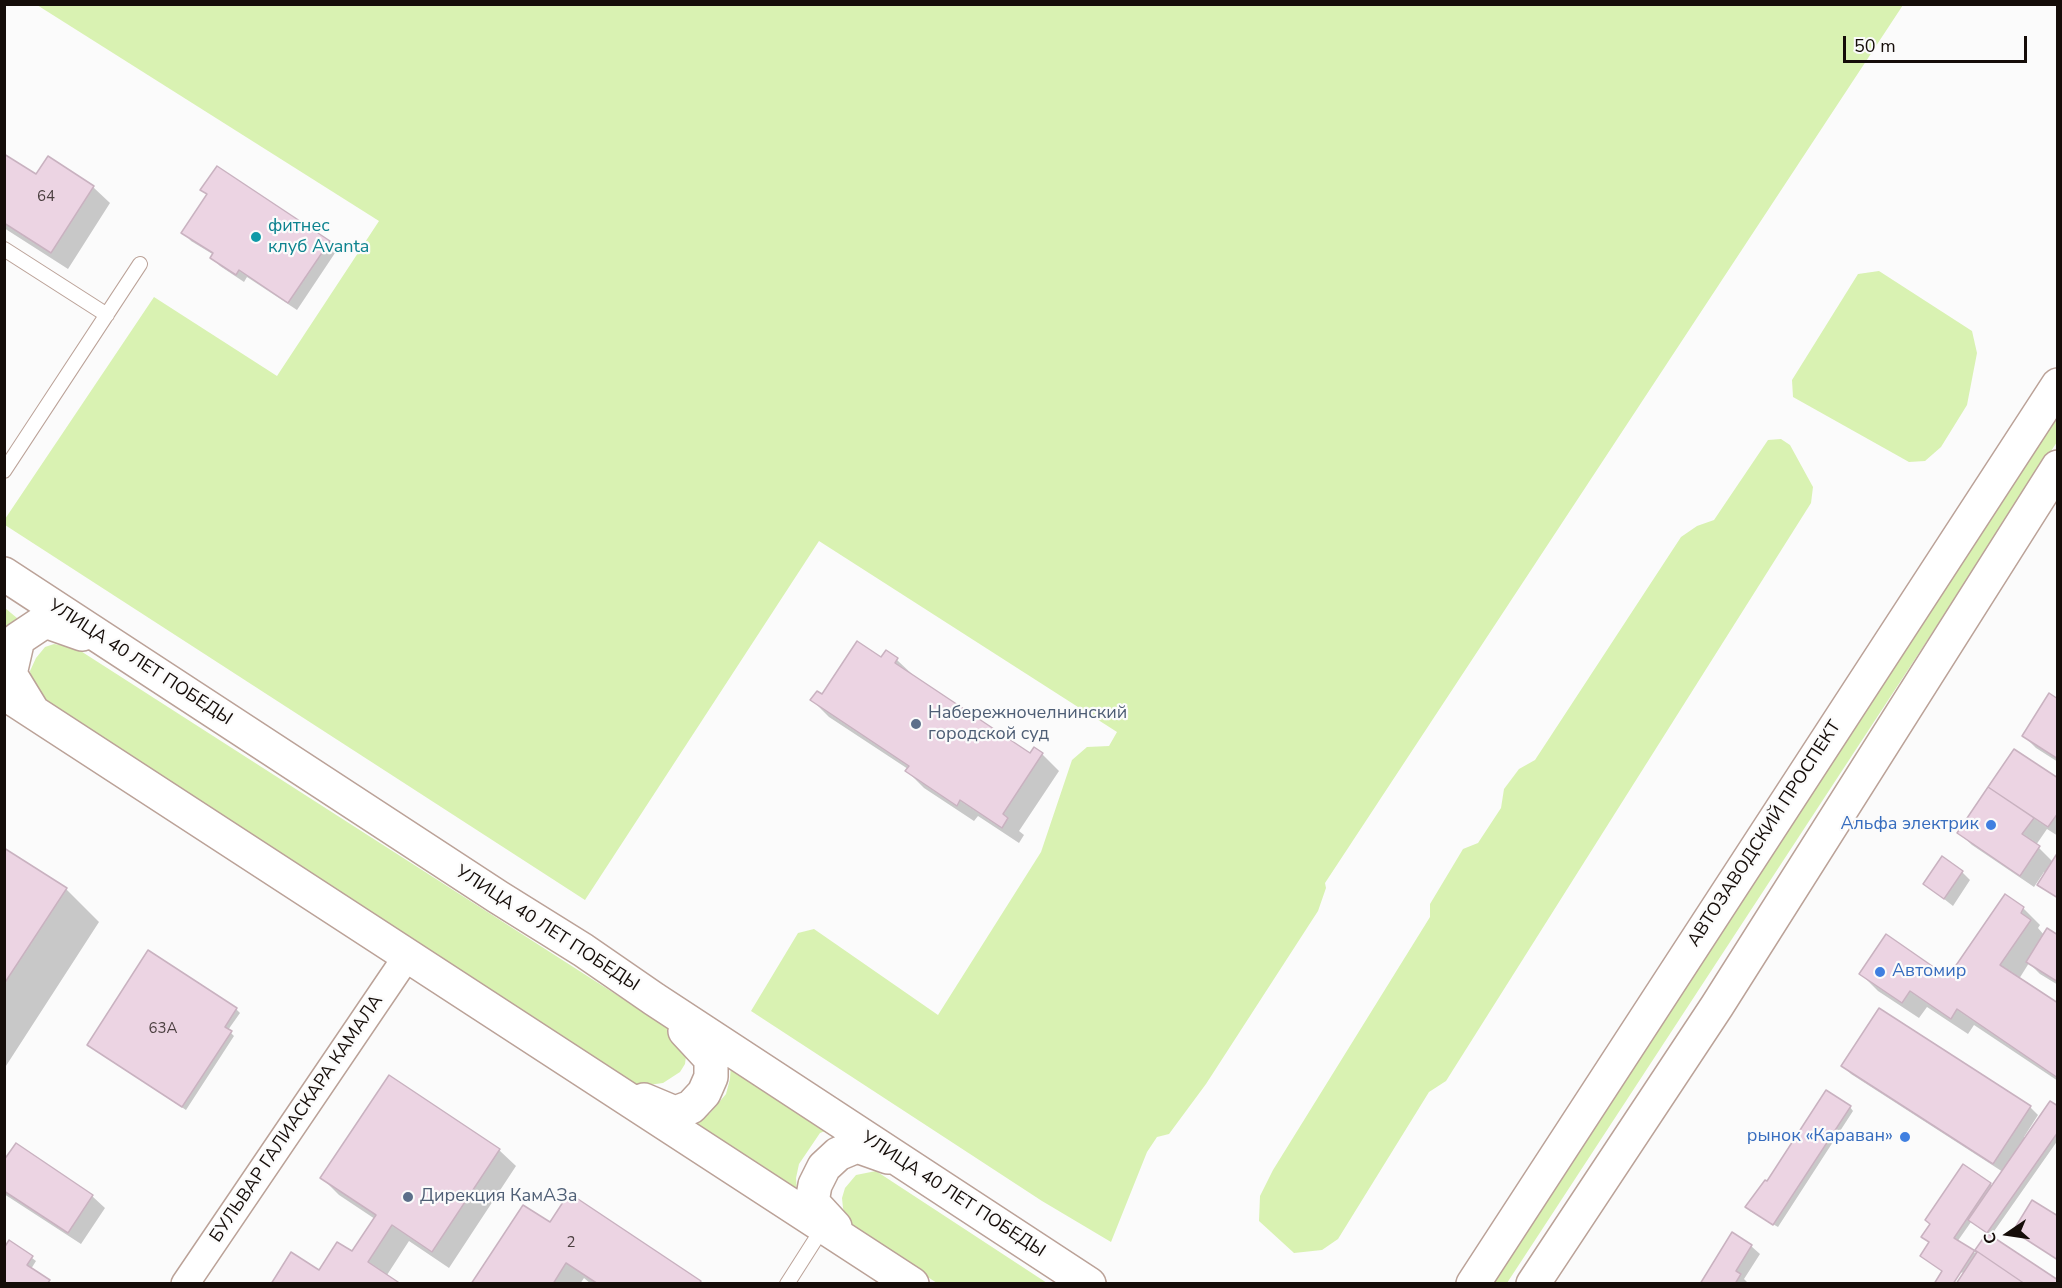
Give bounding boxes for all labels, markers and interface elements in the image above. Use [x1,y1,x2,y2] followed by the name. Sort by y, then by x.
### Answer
[1846,24,2030,62] scale bar
[1854,34,1896,58] text: 50 m
[37,188,55,206] house number: 64
[268,216,369,258] place label: фитнес клуб Avanta
[249,230,263,244] marker: фитнес клуб Avanta
[44,595,236,731] street label: УЛИЦА 40 ЛЕТ ПОБЕДЫ
[928,703,1127,746] place label: Набережночелнинский городской суд
[909,717,923,731] marker: Набережночелнинский городской суд
[1684,717,1846,951] street label: АВТОЗАВОДСКИЙ ПРОСПЕКТ
[1840,814,1979,836] place label: Альфа электрик
[1984,818,1998,832] marker: Альфа электрик
[451,861,643,997] street label: УЛИЦА 40 ЛЕТ ПОБЕДЫ
[1892,961,1966,983] place label: Автомир
[1873,965,1887,979] marker: Автомир
[206,991,388,1247] street label: БУЛЬВАР ГАЛИАСКАРА КАМАЛА
[149,1020,177,1038] house number: 63А
[1747,1126,1893,1148] place label: рынок «Караван»
[857,1127,1049,1263] street label: УЛИЦА 40 ЛЕТ ПОБЕДЫ
[1898,1130,1912,1144] marker: рынок «Караван»
[420,1186,577,1208] place label: Дирекция КамАЗа
[401,1190,415,1204] marker: Дирекция КамАЗа
[1978,1204,2038,1264] north arrow
[1979,1230,2002,1246] text: С
[567,1234,575,1252] house number: 2

